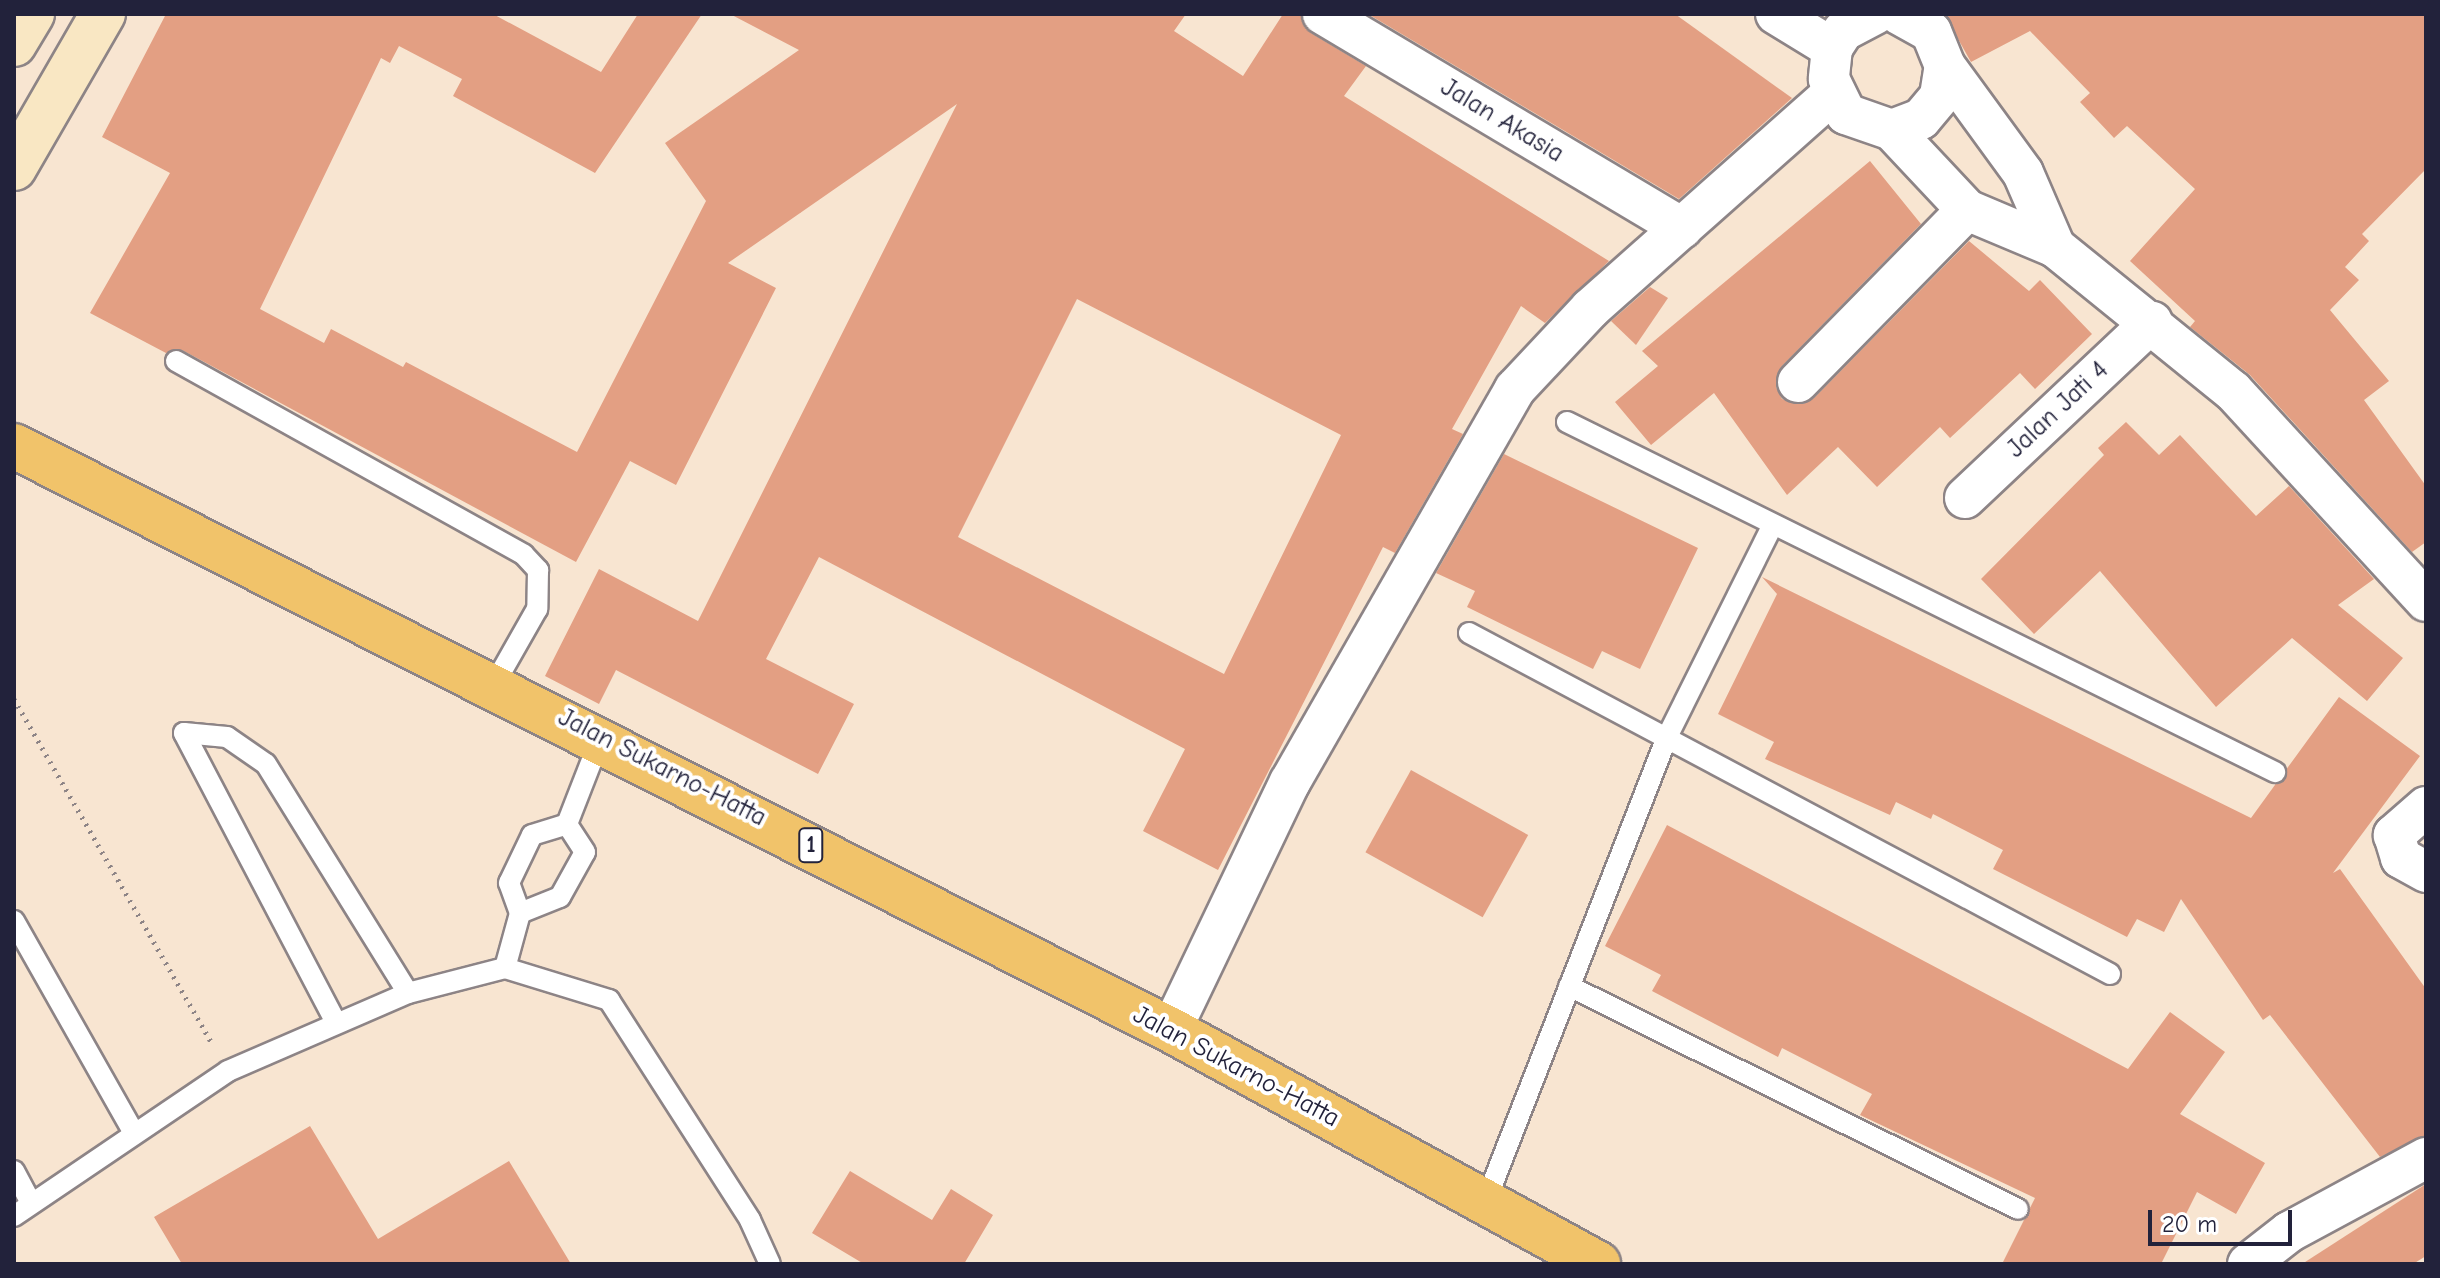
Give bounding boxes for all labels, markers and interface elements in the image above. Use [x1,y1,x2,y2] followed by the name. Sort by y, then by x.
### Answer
[1435,72,1569,170] street label: Jalan Akasia
[2001,355,2115,465] street label: Jalan Jati 4
[553,702,771,834] street label: Jalan Sukarno-Hatta
[797,825,825,865] road number: 1
[1127,999,1345,1135] street label: Jalan Sukarno-Hatta
[2152,1194,2296,1244] scale bar
[2162,1210,2217,1238] text: 20 m

